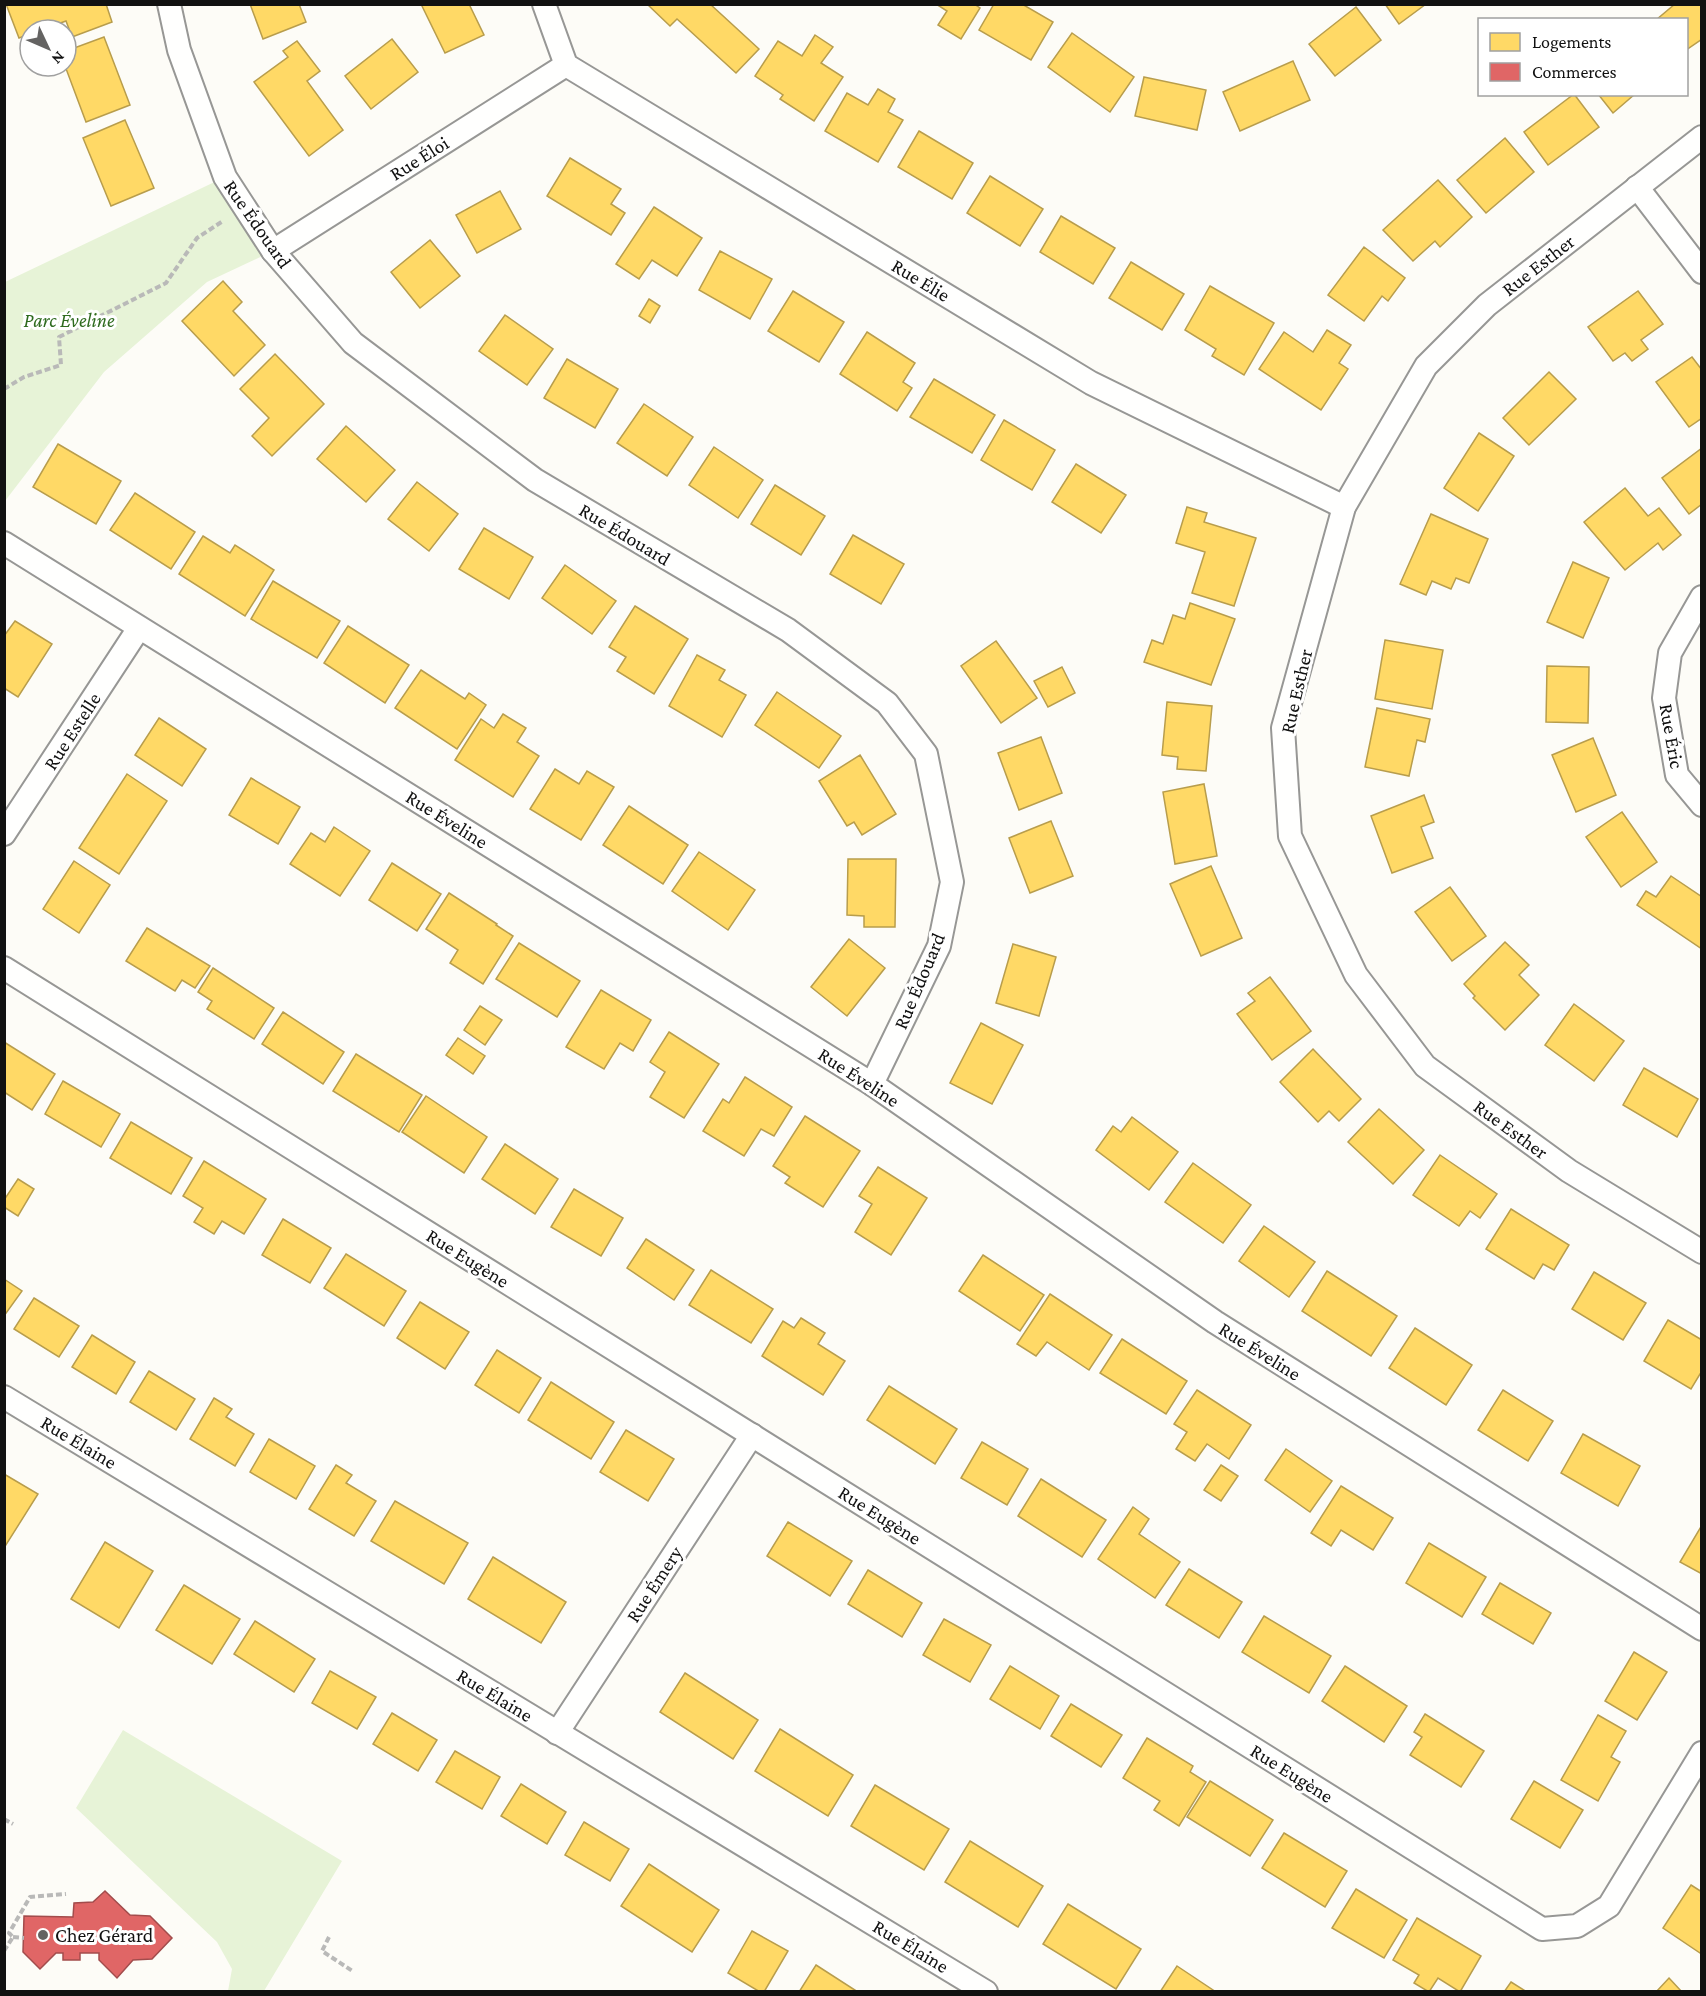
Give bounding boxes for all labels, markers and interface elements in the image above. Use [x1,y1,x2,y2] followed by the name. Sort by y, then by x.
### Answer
[18,18,78,78] north arrow
[1478,18,1688,96] legend
[1532,32,1611,52] text: Logements
[48,48,68,68] text: N
[1532,62,1617,82] text: Commerces
[385,131,453,185] street label: Rue Éloi
[220,176,297,273] street label: Rue Édouard
[1497,230,1579,300] street label: Rue Esther
[888,254,954,306] street label: Rue Élie
[24,309,115,331] park label: Parc Éveline
[575,498,675,570] street label: Rue Édouard
[1276,647,1316,735] street label: Rue Esther
[39,688,105,774] street label: Rue Estelle
[1655,702,1689,771] street label: Rue Éric
[402,785,492,853] street label: Rue Éveline
[889,929,949,1032] street label: Rue Édouard
[814,1043,904,1111] street label: Rue Éveline
[1470,1095,1552,1163] street label: Rue Esther
[422,1224,514,1293] street label: Rue Eugène
[1215,1317,1305,1385] street label: Rue Éveline
[37,1411,121,1473] street label: Rue Élaine
[834,1481,926,1550] street label: Rue Eugène
[621,1541,688,1627] street label: Rue Émery
[453,1664,537,1726] street label: Rue Élaine
[1246,1739,1338,1808] street label: Rue Eugène
[869,1915,953,1977] street label: Rue Élaine
[55,1924,154,1946] place label: Chez Gérard
[36,1928,50,1942] marker: Chez Gérard

